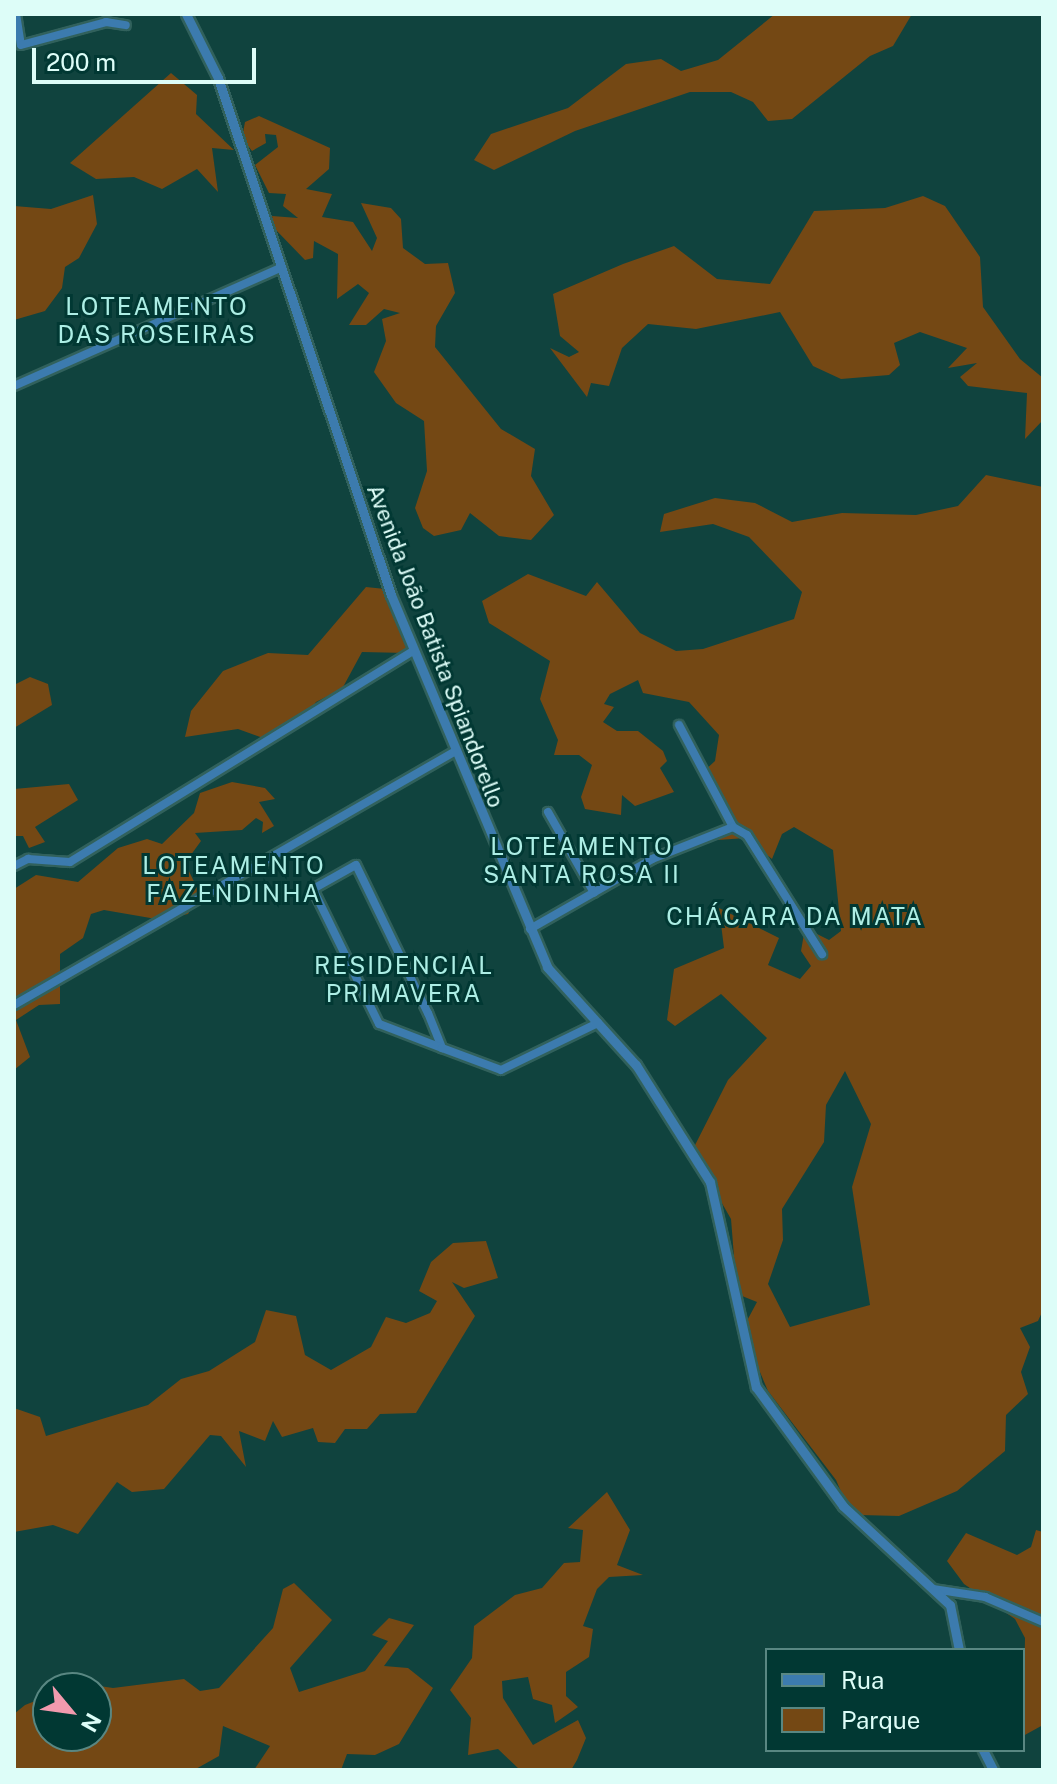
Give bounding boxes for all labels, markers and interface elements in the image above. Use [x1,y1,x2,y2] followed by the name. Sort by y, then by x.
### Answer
[36,32,260,82] scale bar
[46,48,116,76] text: 200 m
[57,293,257,349] district label: LOTEAMENTO DAS ROSEIRAS
[361,481,509,811] street label: Avenida João Batista Spiandorello
[483,833,681,889] district label: LOTEAMENTO SANTA ROSA II
[142,852,326,908] district label: LOTEAMENTO FAZENDINHA
[666,903,924,931] district label: CHÁCARA DA MATA
[314,952,494,1008] district label: RESIDENCIAL PRIMAVERA
[765,1648,1025,1752] legend
[841,1666,884,1694] text: Rua
[32,1672,112,1752] north arrow
[841,1706,920,1734] text: Parque
[76,1709,107,1736] text: N

